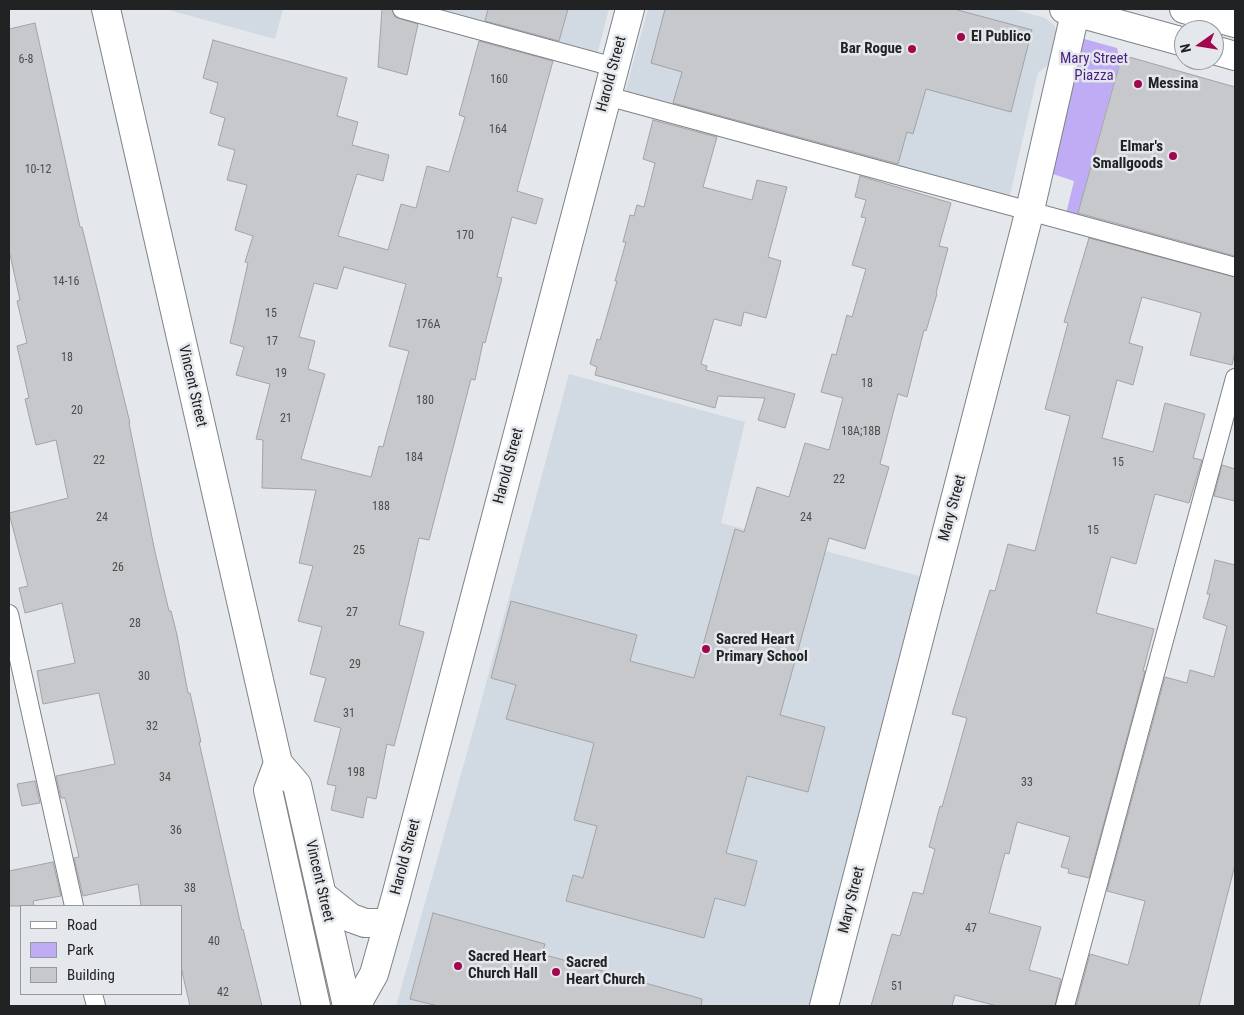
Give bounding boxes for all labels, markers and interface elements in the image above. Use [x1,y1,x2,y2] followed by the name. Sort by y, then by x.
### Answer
[1174,20,1224,70] north arrow
[971,28,1031,46] place label: El Publico
[955,31,967,43] marker: El Publico
[593,34,631,114] street label: Harold Street
[840,40,902,58] place label: Bar Rogue
[1177,42,1194,54] text: N
[906,43,918,55] marker: Bar Rogue
[1060,50,1128,85] park label: Mary Street Piazza
[19,53,33,67] house number: 6-8
[490,73,508,87] house number: 160
[1148,75,1198,93] place label: Messina
[1132,78,1144,90] marker: Messina
[489,123,507,137] house number: 164
[1092,138,1163,173] place label: Elmar's Smallgoods
[1167,150,1179,162] marker: Elmar's Smallgoods
[25,163,51,177] house number: 10-12
[456,229,474,243] house number: 170
[53,275,79,289] house number: 14-16
[265,307,277,321] house number: 15
[416,318,440,332] house number: 176A
[266,335,278,349] house number: 17
[174,343,210,429] street label: Vincent Street
[61,351,73,365] house number: 18
[275,367,287,381] house number: 19
[861,377,873,391] house number: 18
[416,394,434,408] house number: 180
[71,404,83,418] house number: 20
[280,412,292,426] house number: 21
[841,425,881,439] house number: 18A;18B
[490,426,528,506] street label: Harold Street
[405,451,423,465] house number: 184
[93,454,105,468] house number: 22
[1112,456,1124,470] house number: 15
[833,473,845,487] house number: 22
[935,473,971,543] street label: Mary Street
[372,500,390,514] house number: 188
[96,511,108,525] house number: 24
[800,511,812,525] house number: 24
[1087,524,1099,538] house number: 15
[353,544,365,558] house number: 25
[112,561,124,575] house number: 26
[346,606,358,620] house number: 27
[129,617,141,631] house number: 28
[716,631,808,666] place label: Sacred Heart Primary School
[700,643,712,655] marker: Sacred Heart Primary School
[349,658,361,672] house number: 29
[138,670,150,684] house number: 30
[343,707,355,721] house number: 31
[146,720,158,734] house number: 32
[347,766,365,780] house number: 198
[159,771,171,785] house number: 34
[1021,776,1033,790] house number: 33
[387,817,425,897] street label: Harold Street
[170,824,182,838] house number: 36
[301,838,337,924] street label: Vincent Street
[835,865,869,935] street label: Mary Street
[184,882,196,896] house number: 38
[20,905,182,995] legend
[67,916,97,934] text: Road
[965,922,977,936] house number: 47
[208,935,220,949] house number: 40
[67,941,94,959] text: Park
[468,948,546,983] place label: Sacred Heart Church Hall
[566,954,645,989] place label: Sacred Heart Church
[452,960,464,972] marker: Sacred Heart Church Hall
[67,966,115,984] text: Building
[550,966,562,978] marker: Sacred Heart Church
[891,980,903,994] house number: 51
[217,986,229,1000] house number: 42

